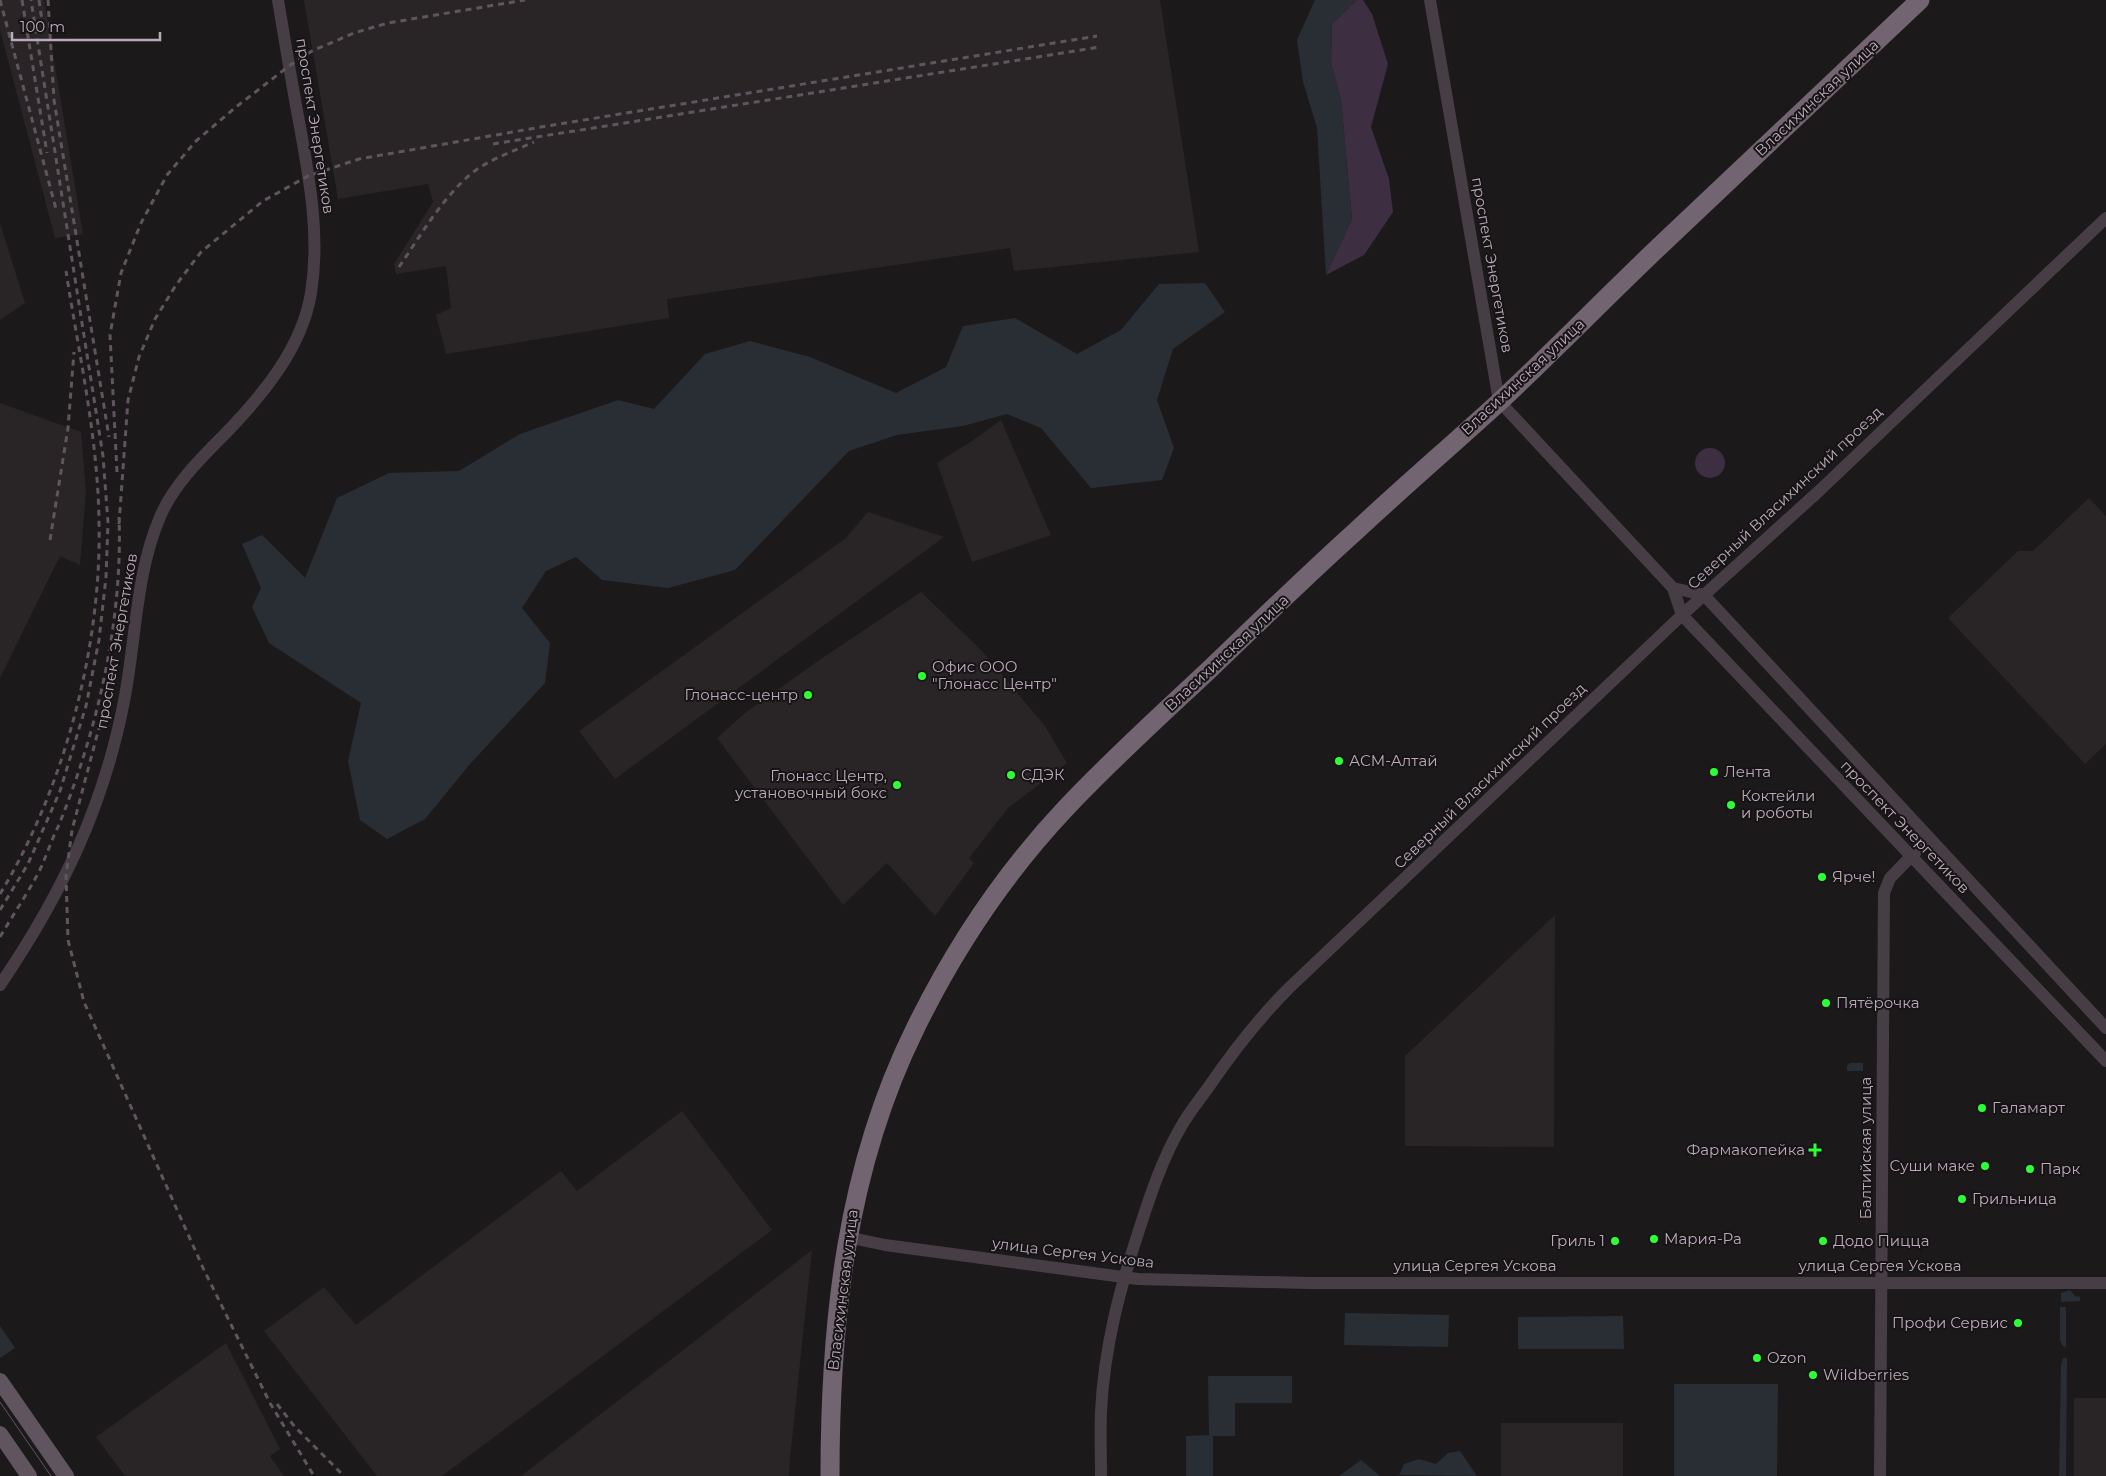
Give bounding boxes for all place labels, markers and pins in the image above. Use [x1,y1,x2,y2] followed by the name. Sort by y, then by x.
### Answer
[932,657,1057,693] place label: Офис ООО "Глонасс Центр"
[916,670,928,682] marker: Офис ООО "Глонасс Центр"
[684,685,798,704] place label: Глонасс-центр
[802,689,814,701] marker: Глонасс-центр
[1349,751,1438,770] place label: АСМ-Алтай
[1333,755,1345,767] marker: АСМ-Алтай
[1724,762,1771,781] place label: Лента
[1021,765,1065,784] place label: СДЭК
[734,766,887,802] place label: Глонасс Центр, установочный бокс
[1708,766,1720,778] marker: Лента
[1005,769,1017,781] marker: СДЭК
[891,779,903,791] marker: Глонасс Центр, установочный бокс
[1741,786,1815,822] place label: Коктейли и роботы
[1725,799,1737,811] marker: Коктейли и роботы
[1832,867,1875,886] place label: Ярче!
[1816,871,1828,883] marker: Ярче!
[1836,993,1920,1012] place label: Пятёрочка
[1820,997,1832,1009] marker: Пятёрочка
[1992,1098,2066,1117] place label: Галамарт
[1976,1102,1988,1114] marker: Галамарт
[1687,1140,1805,1159] place label: Фармакопейка
[1809,1144,1821,1156] marker: Фармакопейка
[1889,1156,1975,1175] place label: Суши маке
[2040,1159,2080,1178] place label: Парк
[1979,1160,1991,1172] marker: Суши маке
[2024,1163,2036,1175] marker: Парк
[1972,1189,2057,1208] place label: Грильница
[1956,1193,1968,1205] marker: Грильница
[1664,1229,1742,1248] place label: Мария-Ра
[1550,1231,1605,1250] place label: Гриль 1
[1833,1231,1929,1250] place label: Додо Пицца
[1648,1233,1660,1245] marker: Мария-Ра
[1609,1235,1621,1247] marker: Гриль 1
[1817,1235,1829,1247] marker: Додо Пицца
[1892,1313,2008,1332] place label: Профи Сервис
[2012,1317,2024,1329] marker: Профи Сервис
[1767,1348,1807,1367] place label: Ozon
[1751,1352,1763,1364] marker: Ozon
[1823,1365,1909,1384] place label: Wildberries
[1807,1369,1819,1381] marker: Wildberries

